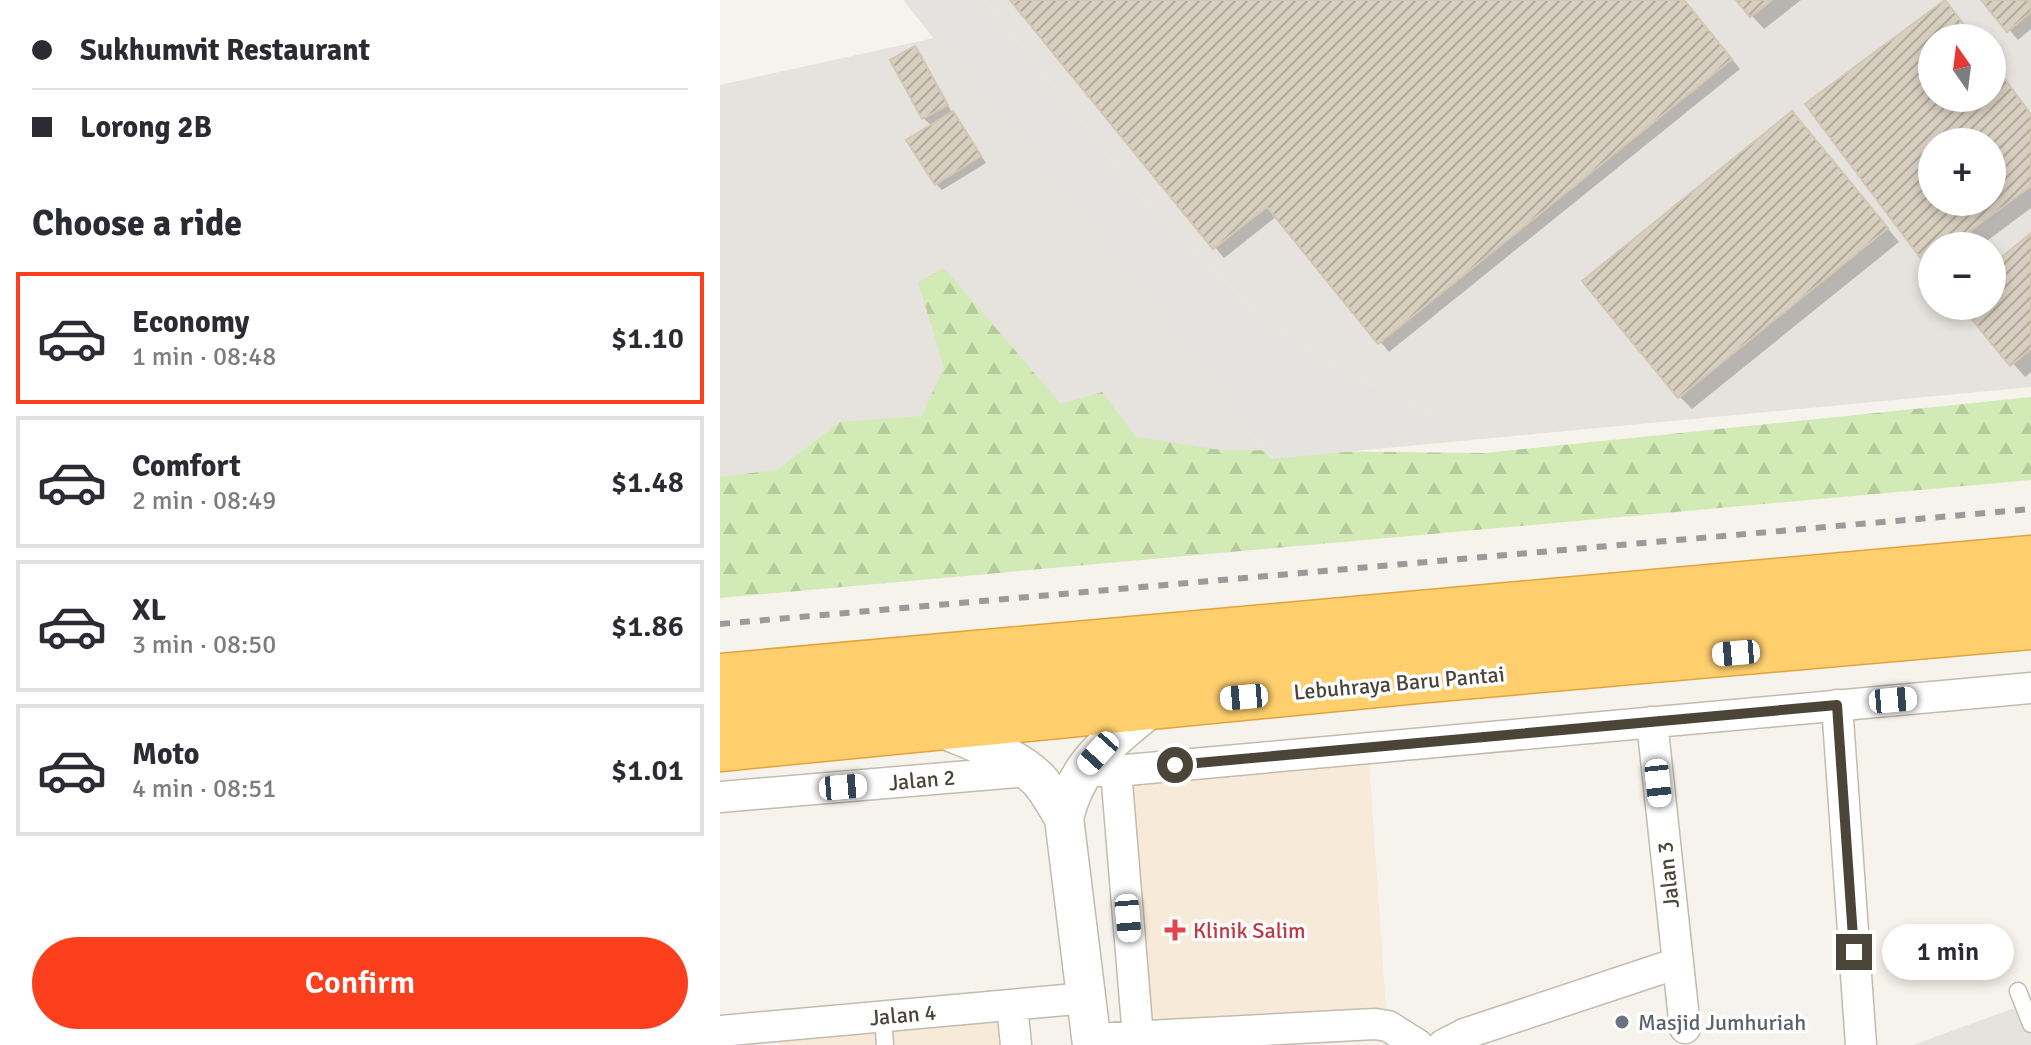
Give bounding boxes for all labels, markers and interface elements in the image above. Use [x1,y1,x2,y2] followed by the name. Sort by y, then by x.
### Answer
[1918,24,2006,112] north arrow
[1918,24,2006,320] map controls
[80,32,370,69] text: Sukhumvit Restaurant
[80,109,212,146] text: Lorong 2B
[1918,128,2006,216] button: +
[32,201,242,246] text: Choose a ride
[1918,232,2006,320] button: −
[36,302,108,374] icon: car
[132,304,249,341] text: Economy
[611,320,684,357] text: $1.10
[132,341,276,373] text: 1 min · 08:48
[36,446,108,518] icon: car
[132,448,241,485] text: Comfort
[611,464,684,501] text: $1.48
[132,485,276,517] text: 2 min · 08:49
[36,590,108,662] icon: car
[132,592,166,629] text: XL
[611,608,684,645] text: $1.86
[132,629,276,661] text: 3 min · 08:50
[1711,639,1761,667] car
[1292,660,1506,706] street label: Lebuhraya Baru Pantai
[1219,683,1269,711] car
[1868,686,1918,714] car
[1073,727,1123,779] car
[36,734,108,806] icon: car
[132,736,199,773] text: Moto
[1157,747,1193,783] route start
[611,752,684,789] text: $1.01
[1644,758,1672,808] car
[888,764,956,796] street label: Jalan 2
[132,773,276,805] text: 4 min · 08:51
[818,773,868,801] car
[1651,840,1685,910] street label: Jalan 3
[1114,893,1142,943] car
[1193,917,1306,944] place label: Klinik Salim
[1164,919,1186,941] marker: Klinik Salim
[1882,924,2014,980] callout: 1 min
[1836,934,1872,970] route end
[1917,936,1979,968] text: 1 min
[32,937,688,1029] button: Confirm
[869,999,938,1031] street label: Jalan 4
[1638,1009,1806,1036] place label: Masjid Jumhuriah
[1613,1013,1631,1031] marker: Masjid Jumhuriah

